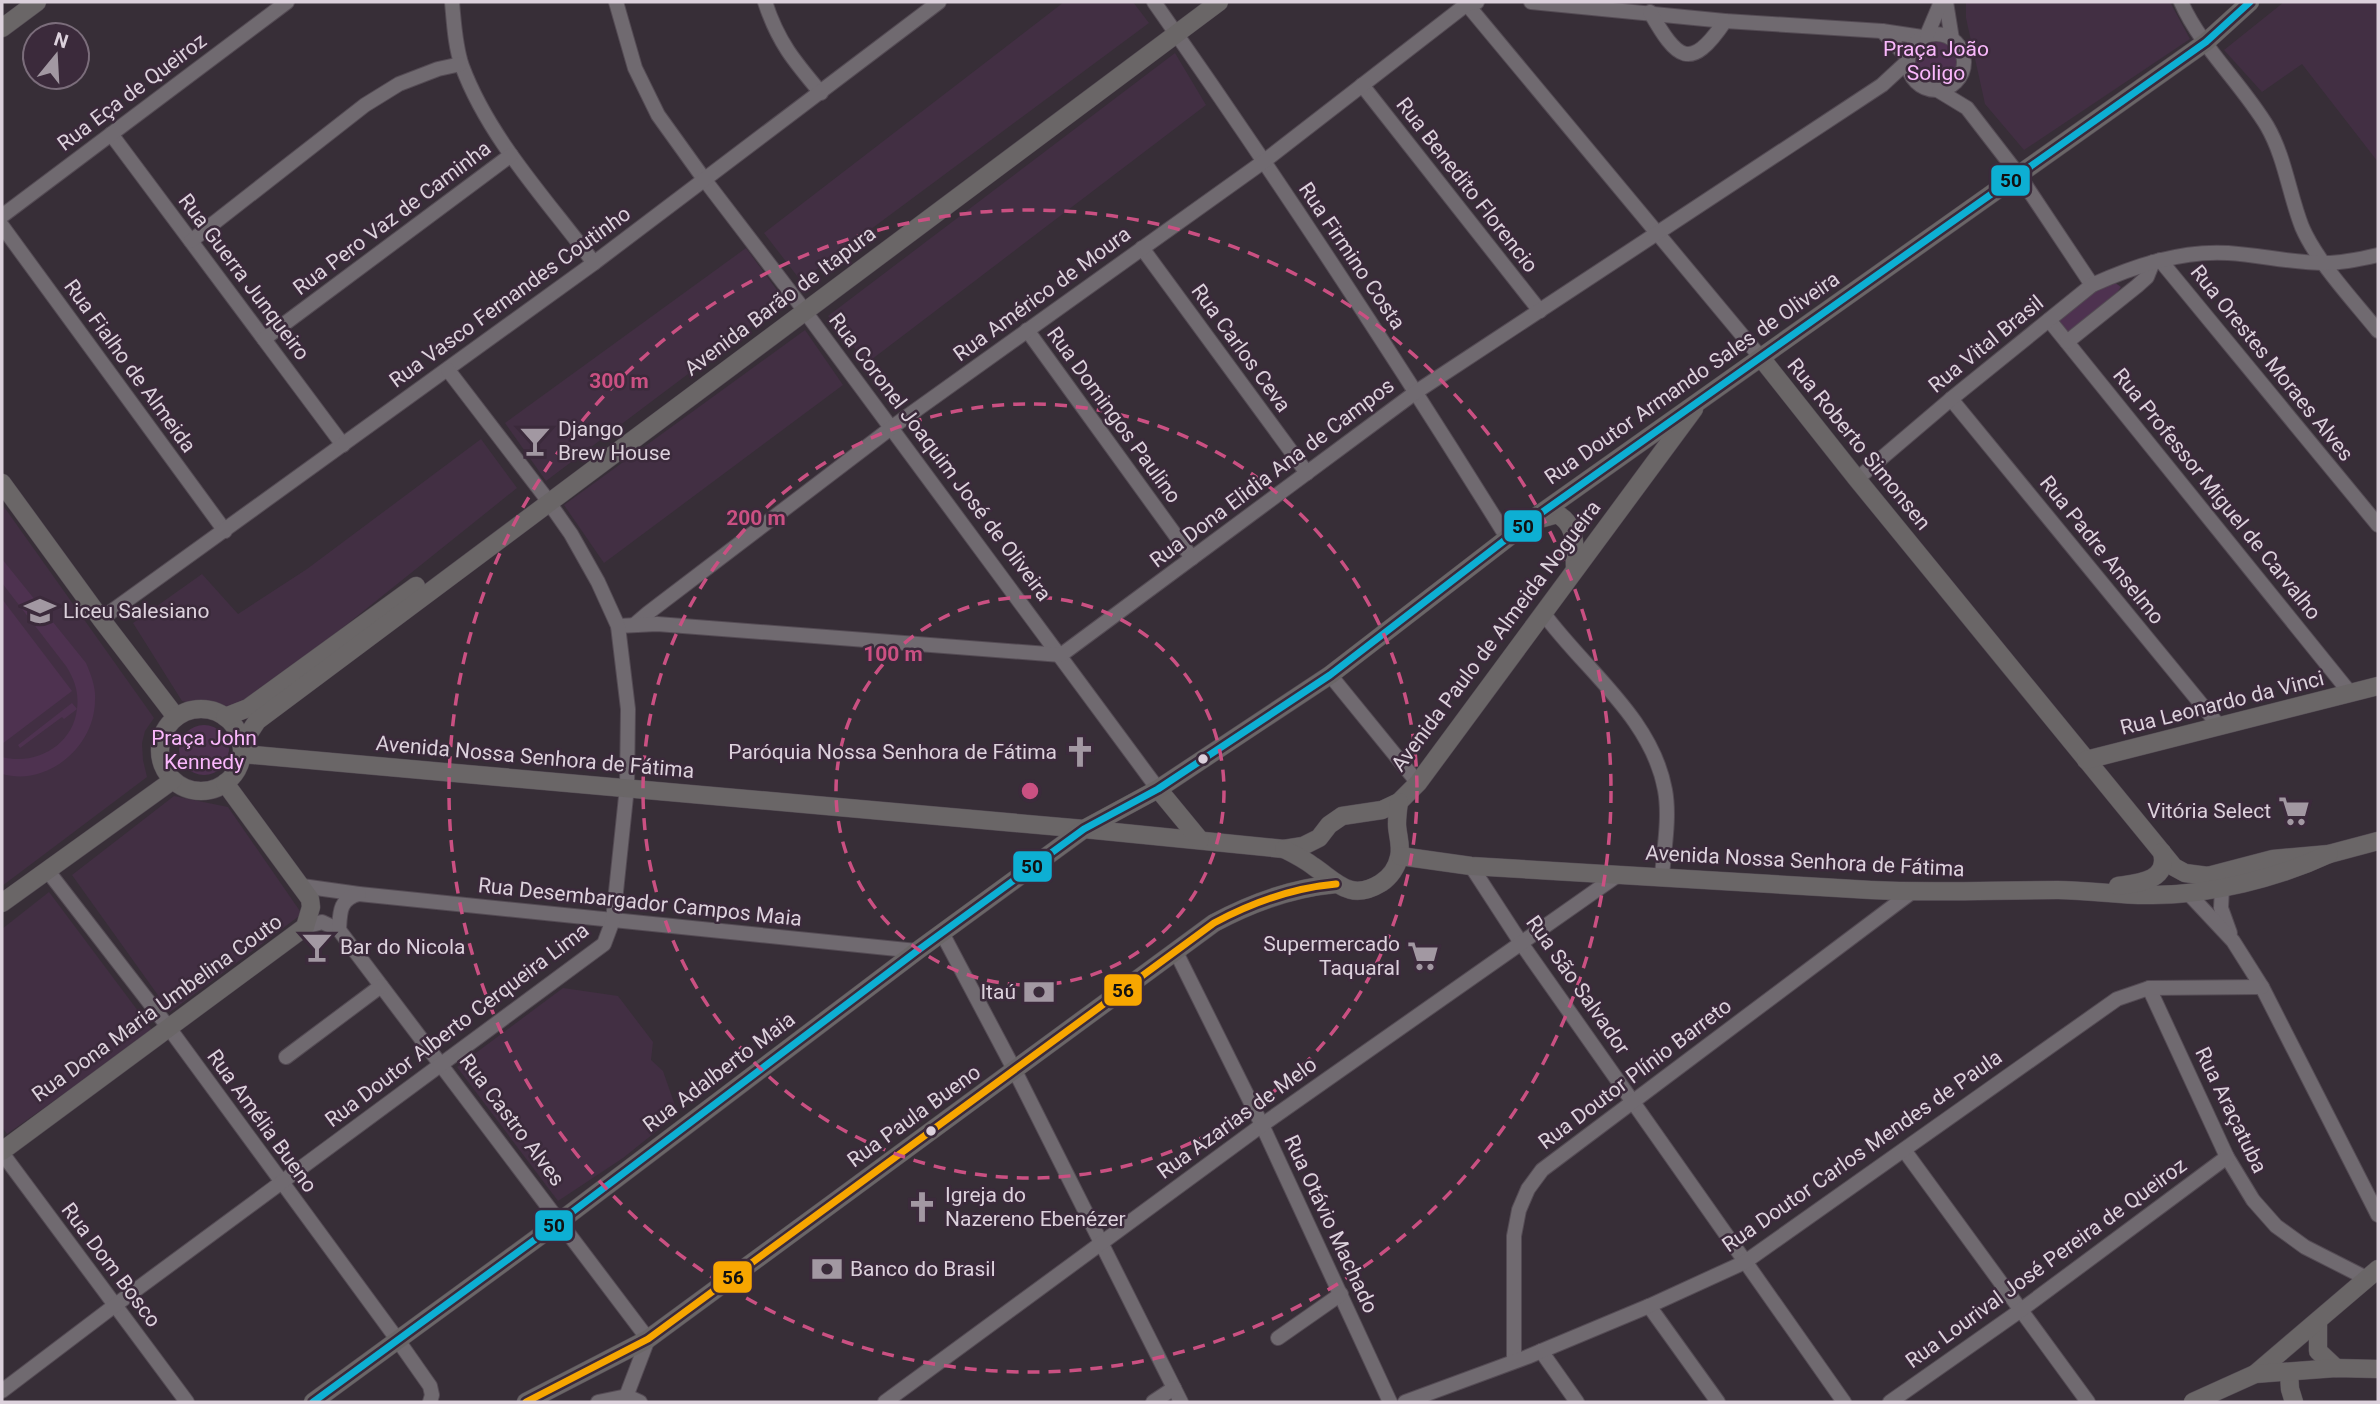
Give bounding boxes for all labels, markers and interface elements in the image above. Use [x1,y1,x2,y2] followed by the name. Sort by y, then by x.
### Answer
[21,21,91,91] north arrow
[51,27,71,53] text: N
[53,28,211,156] street label: Rua Eça de Queiroz
[1883,37,1989,85] park label: Praça João Soligo
[1391,93,1543,277] street label: Rua Benedito Florencio
[289,136,495,300] street label: Rua Pero Vaz de Caminha
[1990,164,2031,197] line badge: 50
[2000,169,2022,192] text: 50
[1294,178,1410,334] street label: Rua Firmino Costa
[174,189,314,365] street label: Rua Guerra Junqueiro
[385,201,635,393] street label: Rua Vasco Fernandes Coutinho
[680,221,880,381] street label: Avenida Barão de Itapura
[949,222,1135,366] street label: Rua Américo de Moura
[2186,260,2358,466] street label: Rua Orestes Moraes Alves
[1540,267,1844,489] street label: Rua Doutor Armando Sales de Oliveira
[59,275,201,457] street label: Rua Fialho de Almeida
[1186,279,1296,417] street label: Rua Carlos Ceva
[1924,290,2048,398] street label: Rua Vital Brasil
[824,308,1056,606] street label: Rua Coronel Joaquim José de Oliveira
[1042,322,1186,508] street label: Rua Domingos Paulino
[1782,353,1936,535] street label: Rua Roberto Simonsen
[2108,364,2326,625] street label: Rua Professor Miguel de Carvalho
[589,369,649,393] text: 300 m
[1145,373,1399,573] street label: Rua Dona Elidia Ana de Campos
[558,417,671,465] place label: Django Brew House
[518,424,552,458] bar icon: Django Brew House
[2035,471,2169,629] street label: Rua Padre Anselmo
[1386,496,1606,776] street label: Avenida Paulo de Almeida Nogueira
[726,506,786,530] text: 200 m
[1503,509,1543,543] line badge: 50
[1512,515,1534,538] text: 50
[23,594,57,628] school or university icon: Liceu Salesiano
[63,599,209,623] place label: Liceu Salesiano
[863,642,923,666] text: 100 m
[2118,666,2326,740] street label: Rua Leonardo da Vinci
[151,726,257,774] park label: Praça John Kennedy
[375,731,695,783] street label: Avenida Nossa Senhora de Fátima
[1063,735,1097,769] church icon: Paróquia Nossa Senhora de Fátima
[728,740,1057,764] place label: Paróquia Nossa Senhora de Fátima
[1196,752,1210,766] unlabelled marker
[1018,779,1042,803] centre of rings
[2277,794,2311,828] supermarket icon: Vitória Select
[2147,799,2271,823] place label: Vitória Select
[1645,841,1965,881] street label: Avenida Nossa Senhora de Fátima
[1012,850,1053,883] line badge: 50
[1021,855,1043,878] text: 50
[477,873,803,931] street label: Rua Desembargador Campos Maia
[27,909,287,1107] street label: Rua Dona Maria Umbelina Couto
[1521,911,1635,1059] street label: Rua São Salvador
[320,918,594,1132] street label: Rua Doutor Alberto Cerqueira Lima
[300,930,334,964] bar icon: Bar do Nicola
[1263,932,1400,980] place label: Supermercado Taquaral
[340,935,465,959] place label: Bar do Nicola
[1406,939,1440,973] supermarket icon: Supermercado Taquaral
[1103,973,1143,1007] line badge: 56
[1022,975,1056,1009] bank icon: Itaú
[1112,979,1134,1002] text: 56
[980,980,1016,1004] place label: Itaú
[1534,994,1736,1154] street label: Rua Doutor Plínio Barreto
[638,1007,800,1137] street label: Rua Adalberto Maia
[2190,1043,2272,1177] street label: Rua Araçatuba
[202,1045,322,1197] street label: Rua Amélia Bueno
[1718,1045,2006,1257] street label: Rua Doutor Carlos Mendes de Paula
[455,1049,569,1191] street label: Rua Castro Alves
[1153,1052,1321,1184] street label: Rua Azarias de Melo
[843,1060,985,1172] street label: Rua Paula Bueno
[924,1124,938,1138] unlabelled marker
[1279,1131,1383,1317] street label: Rua Otávio Machado
[1901,1153,2191,1373] street label: Rua Lourival José Pereira de Queiroz
[945,1183,1126,1231] place label: Igreja do Nazereno Ebenézer
[905,1190,939,1224] church icon: Igreja do Nazereno Ebenézer
[56,1198,166,1332] street label: Rua Dom Bosco
[534,1209,574,1242] line badge: 50
[543,1214,565,1237] text: 50
[810,1252,844,1286] bank icon: Banco do Brasil
[850,1257,996,1281] place label: Banco do Brasil
[712,1260,753,1294] line badge: 56
[722,1266,744,1289] text: 56

